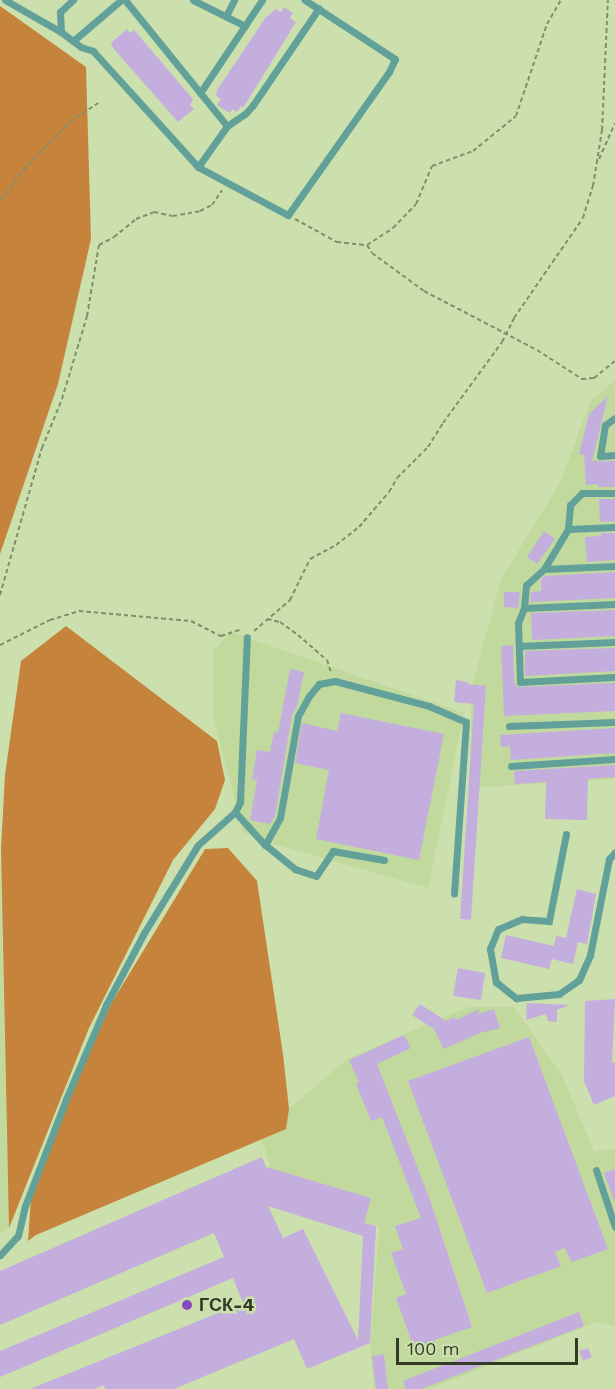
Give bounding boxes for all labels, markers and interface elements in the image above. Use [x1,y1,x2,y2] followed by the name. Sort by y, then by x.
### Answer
[199,1294,254,1316] place label: ГСК-4
[180,1298,194,1312] marker: ГСК-4
[399,1326,580,1364] scale bar
[407,1338,460,1359] text: 100 m

